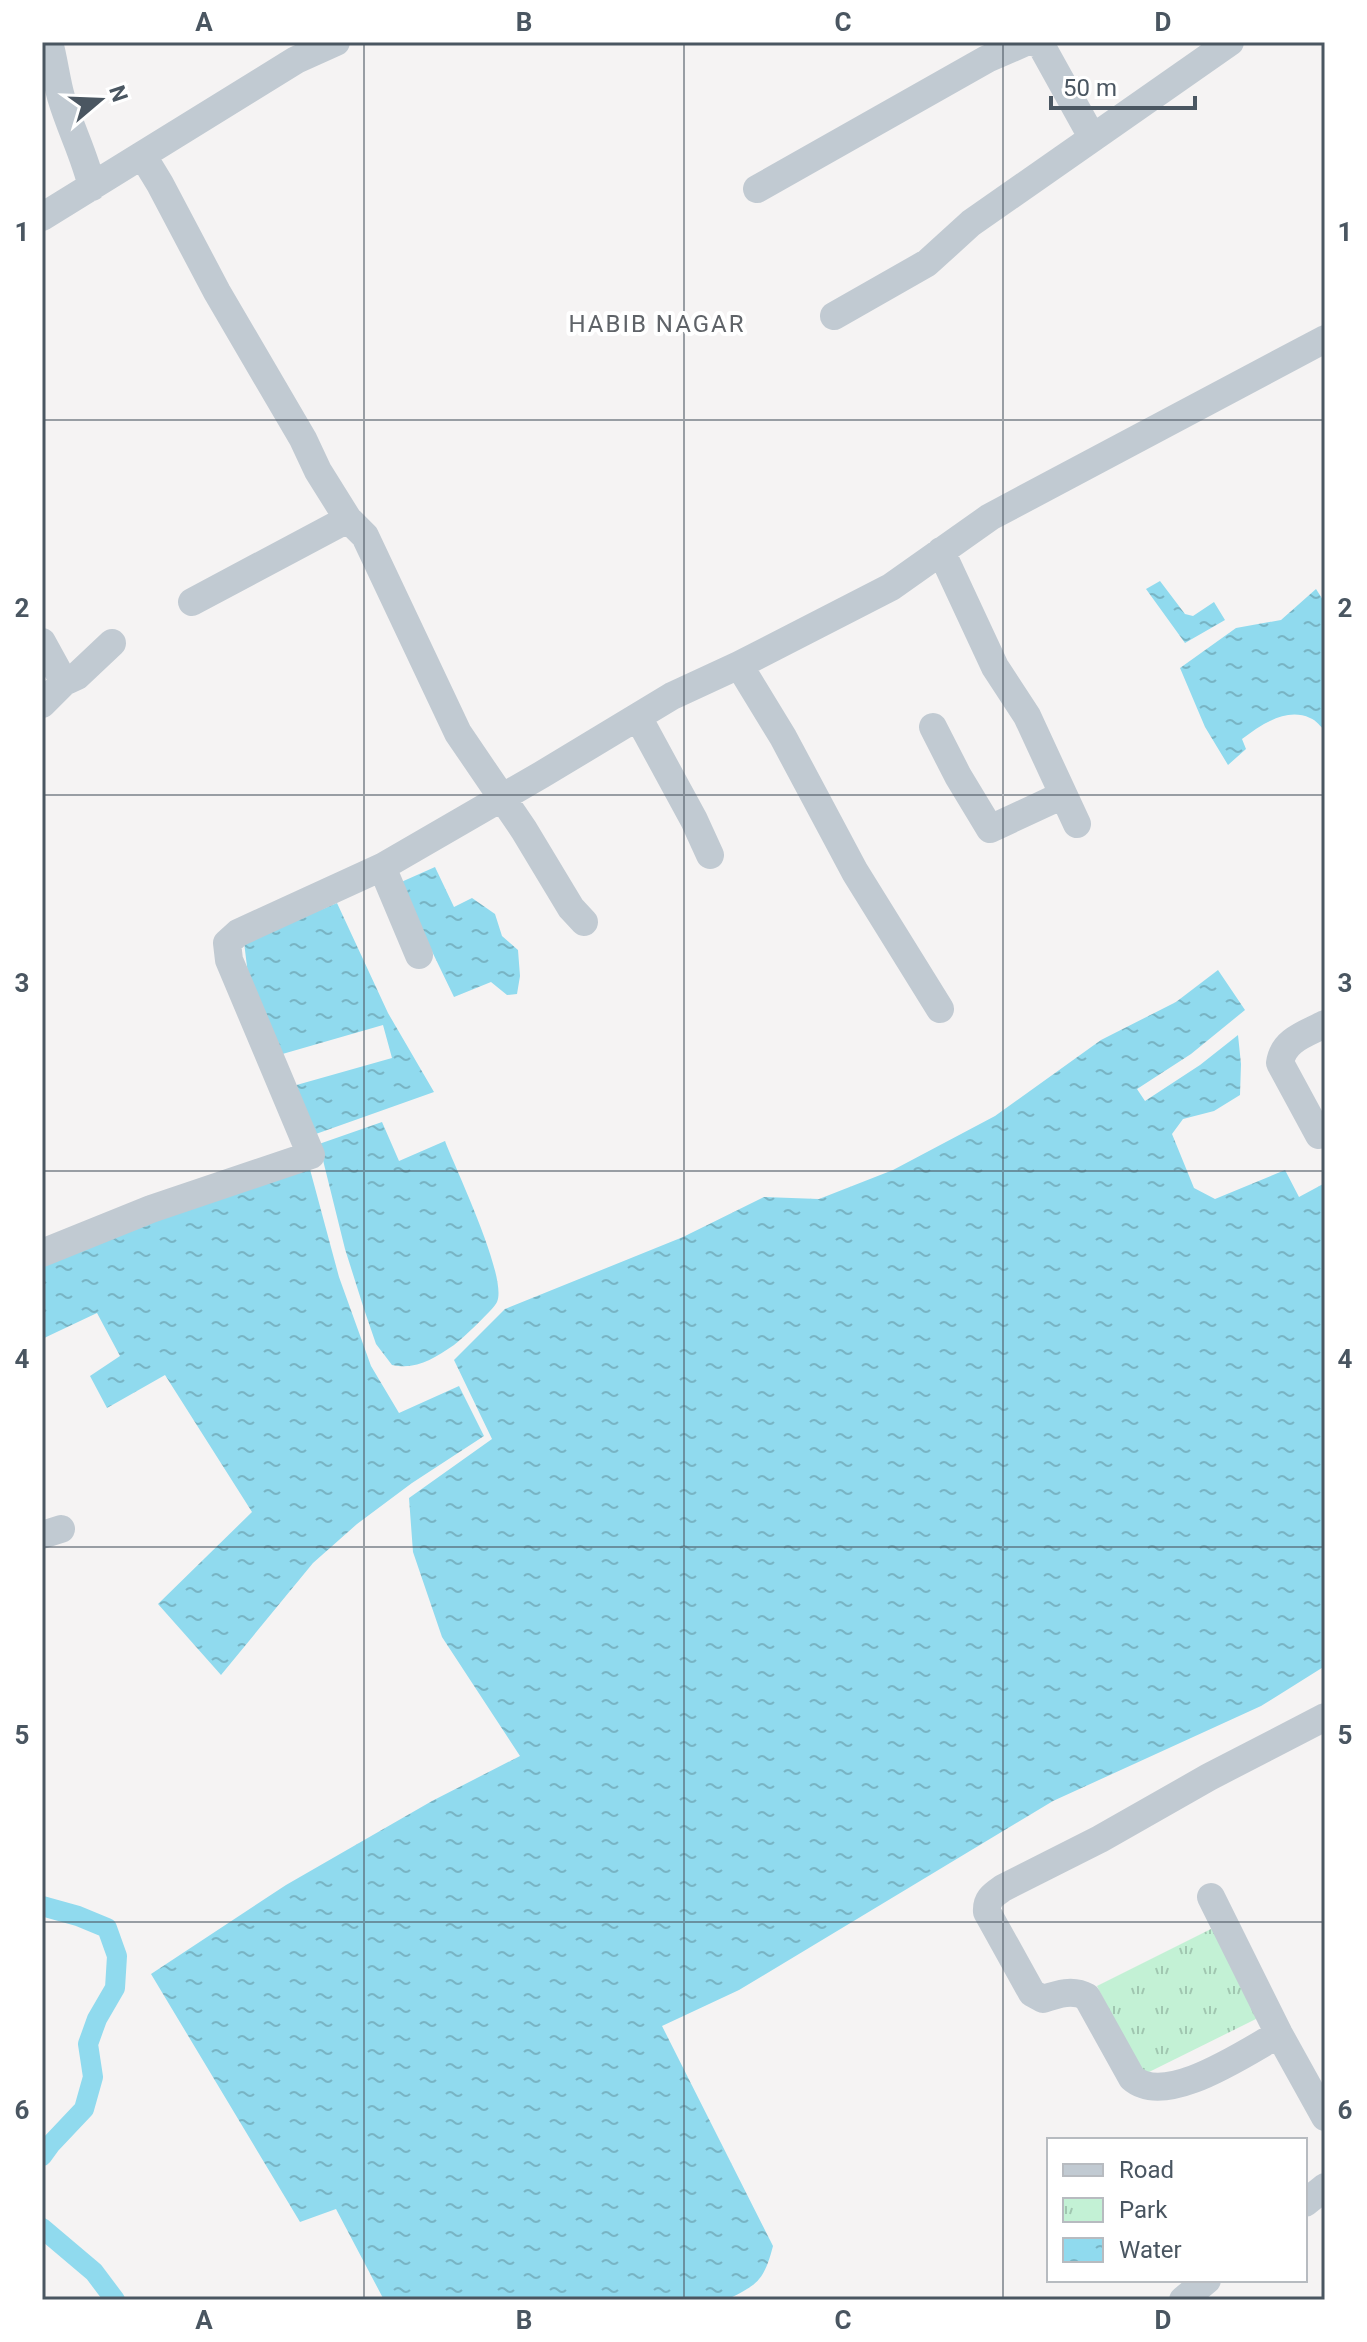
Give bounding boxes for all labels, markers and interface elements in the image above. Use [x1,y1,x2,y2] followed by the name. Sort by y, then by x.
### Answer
[195,7,213,37] text: A
[516,7,532,37] text: B
[834,7,852,37] text: C
[1155,7,1171,37] text: D
[60,60,140,140] north arrow
[1051,60,1195,110] scale bar
[1063,74,1117,102] text: 50 m
[104,82,133,105] text: N
[15,217,29,247] text: 1
[1338,217,1352,247] text: 1
[568,310,746,338] district label: HABIB NAGAR
[15,593,29,623] text: 2
[1338,593,1352,623] text: 2
[15,968,29,998] text: 3
[1338,968,1352,998] text: 3
[15,1344,30,1374] text: 4
[1338,1344,1353,1374] text: 4
[15,1720,29,1750] text: 5
[1338,1720,1352,1750] text: 5
[15,2095,30,2125] text: 6
[1338,2095,1353,2125] text: 6
[1047,2138,1307,2282] legend
[1119,2156,1174,2184] text: Road
[1119,2196,1168,2224] text: Park
[1119,2236,1182,2264] text: Water
[195,2305,213,2335] text: A
[516,2305,532,2335] text: B
[834,2305,852,2335] text: C
[1155,2305,1171,2335] text: D

